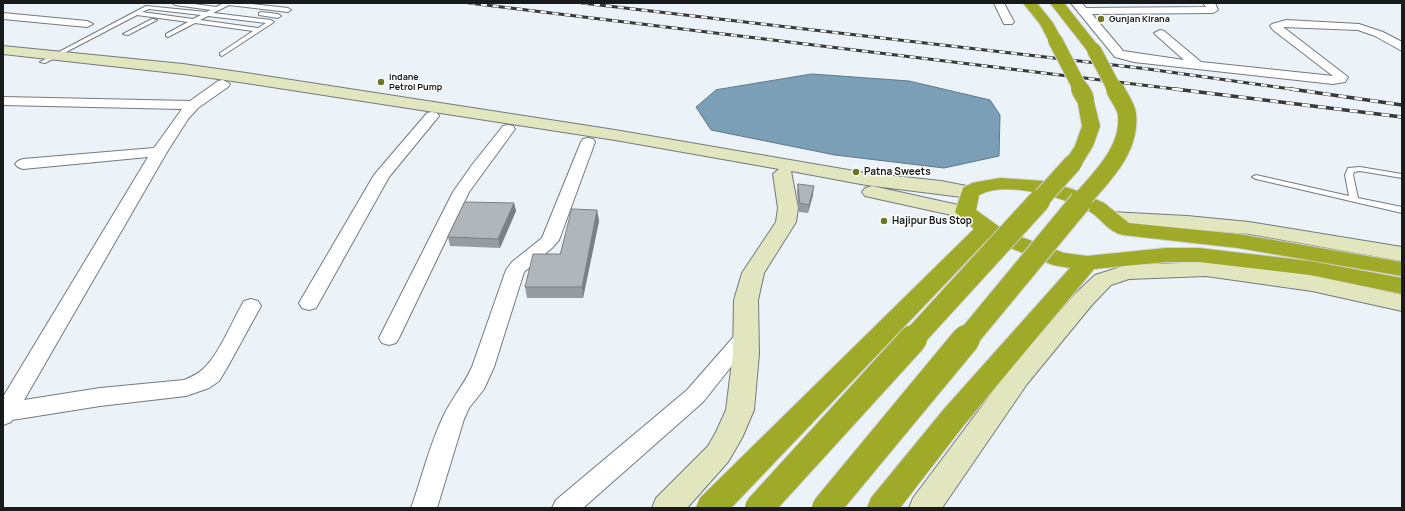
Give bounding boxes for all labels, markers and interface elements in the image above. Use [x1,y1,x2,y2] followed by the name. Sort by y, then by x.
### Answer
[1096,14,1106,24] marker: Gunjan Kirana
[1109,14,1170,24] place label: Gunjan Kirana
[389,72,442,93] place label: Indane Petrol Pump
[376,77,386,87] marker: Indane Petrol Pump
[864,166,931,178] place label: Patna Sweets
[851,167,861,177] marker: Patna Sweets
[892,215,972,227] place label: Hajipur Bus Stop
[879,216,889,226] marker: Hajipur Bus Stop

